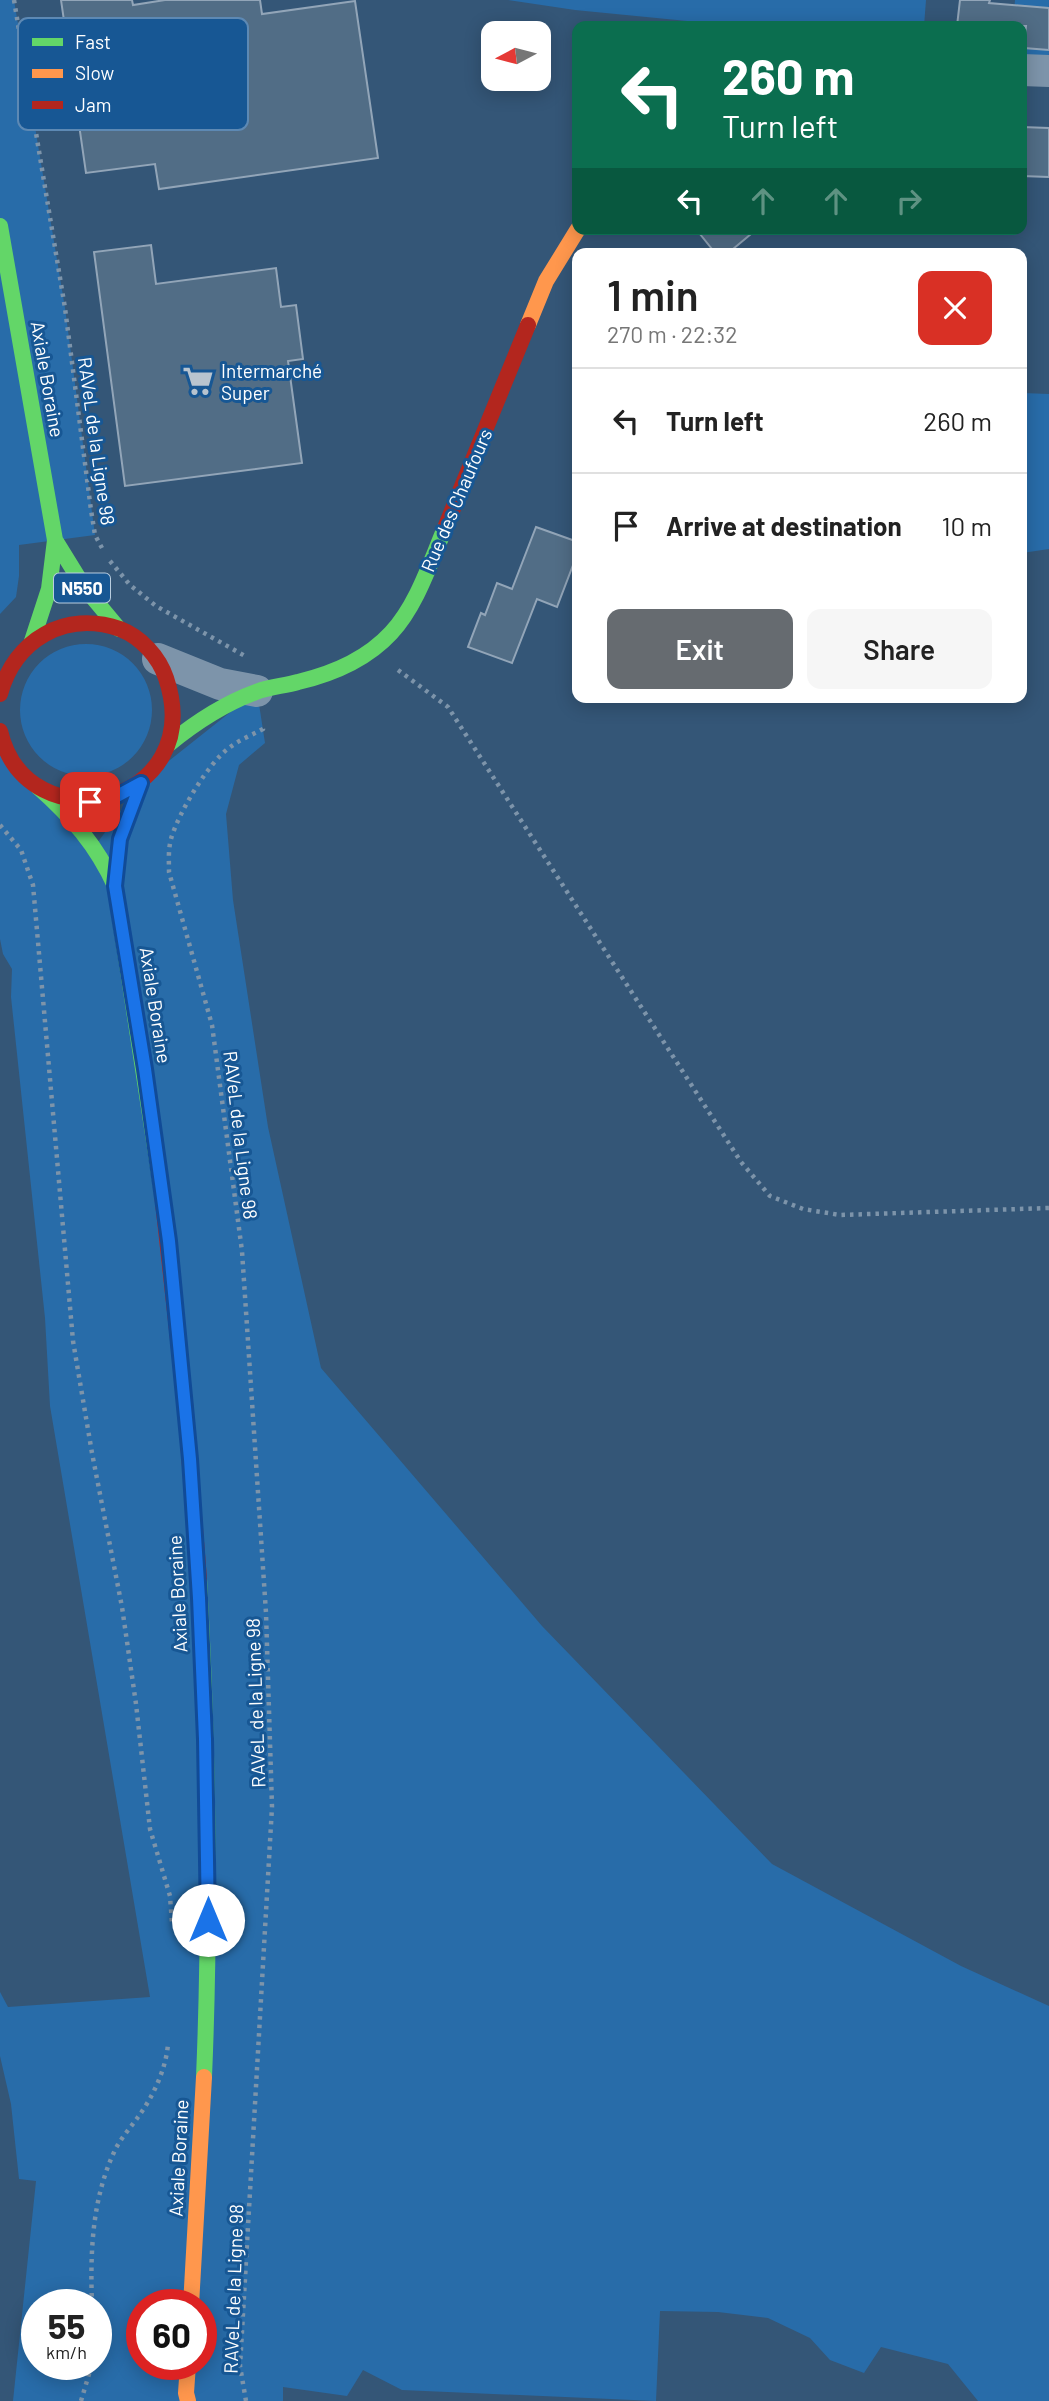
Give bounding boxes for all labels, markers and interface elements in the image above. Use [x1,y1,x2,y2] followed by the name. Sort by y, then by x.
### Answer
[18,18,248,130] legend
[481,21,551,91] north arrow
[481,21,551,91] map controls
[75,30,111,53] text: Fast
[722,46,854,105] text: 260 m
[607,49,698,140] icon: left
[75,61,114,84] text: Slow
[75,93,111,116] text: Jam
[722,106,839,144] text: Turn left
[671,182,709,220] icon: left
[744,182,782,220] icon: ahead
[817,182,855,220] icon: ahead
[890,182,928,220] icon: right
[607,269,699,319] text: 1 min
[918,271,992,345] button: close
[26,319,70,439] street label: Axiale Boraine
[607,320,737,348] text: 270 m · 22:32
[74,355,120,527] street label: RAVeL de la Ligne 98
[221,359,322,404] place label: Intermarché Super
[181,364,215,398] supermarket icon: Intermarché Super
[607,402,645,440] icon: left
[666,405,764,436] text: Turn left
[923,405,992,436] text: 260 m
[416,425,496,575] street label: Rue des Chaufours
[607,507,645,545] icon: arrive
[666,510,902,541] text: Arrive at destination
[942,510,992,541] text: 10 m
[54,574,110,602] road number: N550
[607,609,793,689] button: Exit
[807,609,992,689] button: Share
[60,772,120,832] pin
[71,783,109,821] icon: arrive
[135,945,177,1065] street label: Axiale Boraine
[219,1049,263,1221] street label: RAVeL de la Ligne 98
[162,1535,192,1653] street label: Axiale Boraine
[241,1618,269,1788] street label: RAVeL de la Ligne 98
[171,1883,245,1957] position arrow
[163,2099,193,2217] street label: Axiale Boraine
[219,2204,247,2374] street label: RAVeL de la Ligne 98
[126,2289,217,2380] speed limit sign: 60
[48,2304,85,2346] text: 55
[46,2341,87,2363] text: km/h

